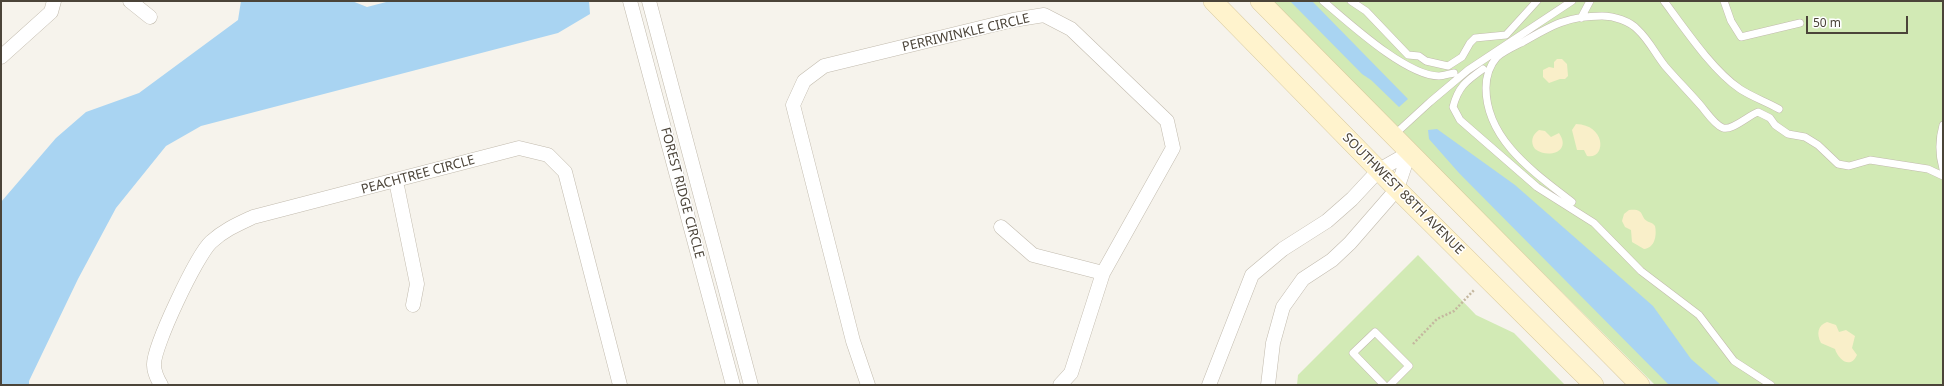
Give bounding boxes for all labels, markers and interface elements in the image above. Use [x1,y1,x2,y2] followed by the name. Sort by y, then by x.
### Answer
[1808,8,1910,34] scale bar
[901,11,1031,55] street label: PERRIWINKLE CIRCLE
[1813,14,1841,31] text: 50 m
[657,126,707,260] street label: FOREST RIDGE CIRCLE
[1339,130,1467,258] street label: SOUTHWEST 88TH AVENUE
[359,152,477,198] street label: PEACHTREE CIRCLE

